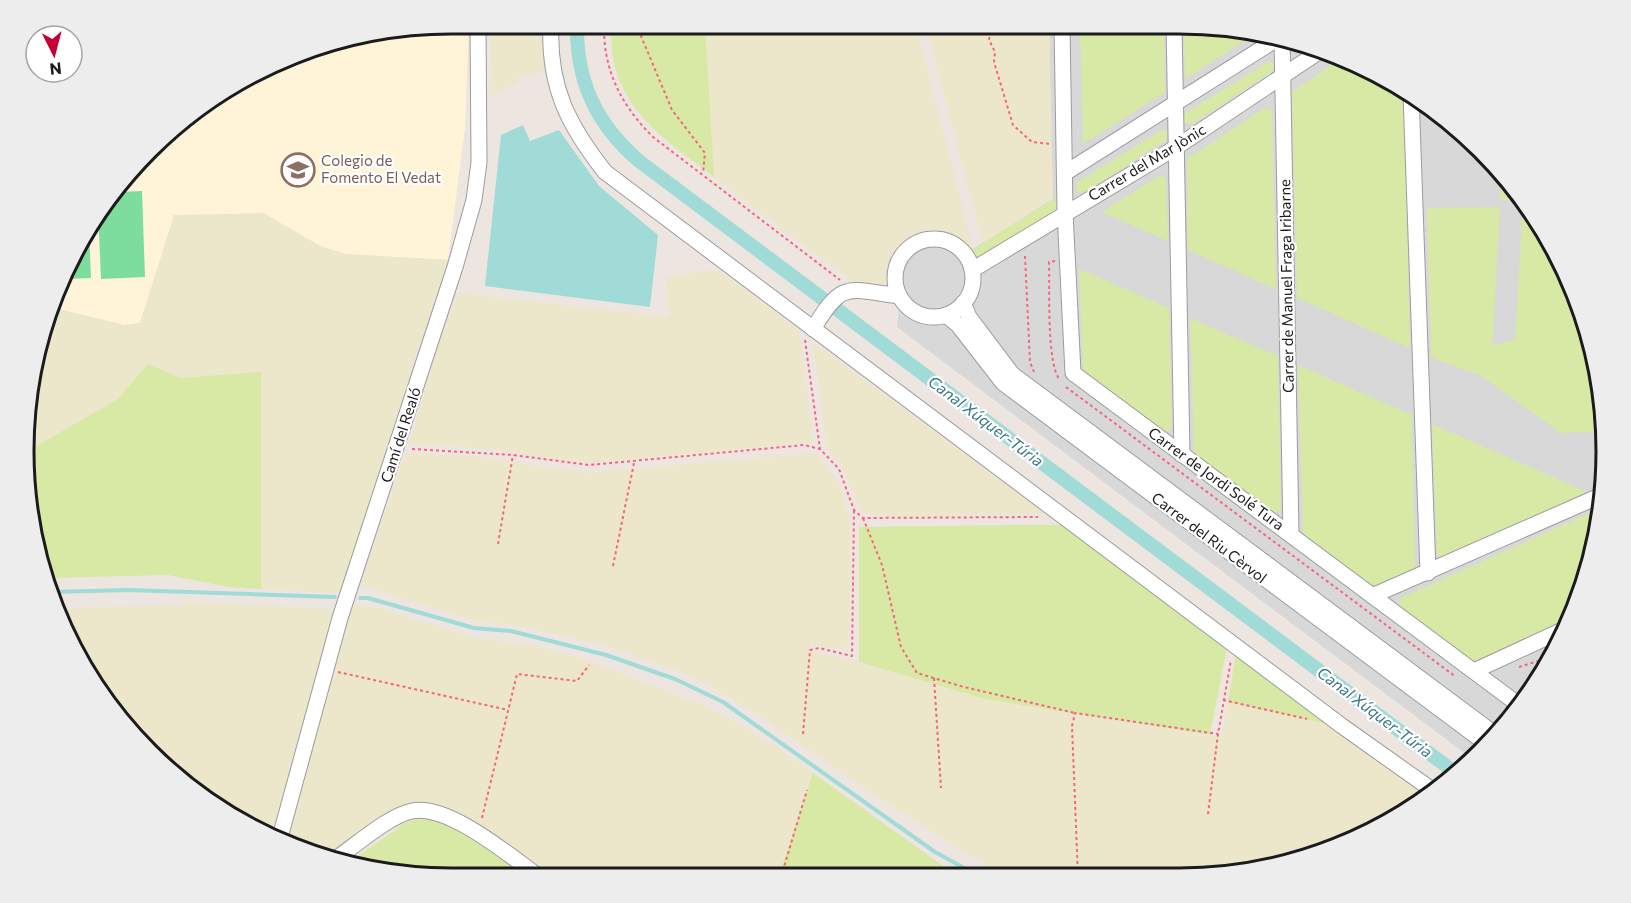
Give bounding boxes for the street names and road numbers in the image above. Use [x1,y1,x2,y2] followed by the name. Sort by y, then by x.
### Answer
[1084,120,1209,204] street label: Carrer del Mar Jònic
[1275,179,1297,393] street label: Carrer de Manuel Fraga Iribarne
[376,385,424,485] street label: Camí del Realó
[1145,423,1288,533] street label: Carrer de Jordi Solé Tura
[1149,488,1271,586] street label: Carrer del Riu Cèrvol

